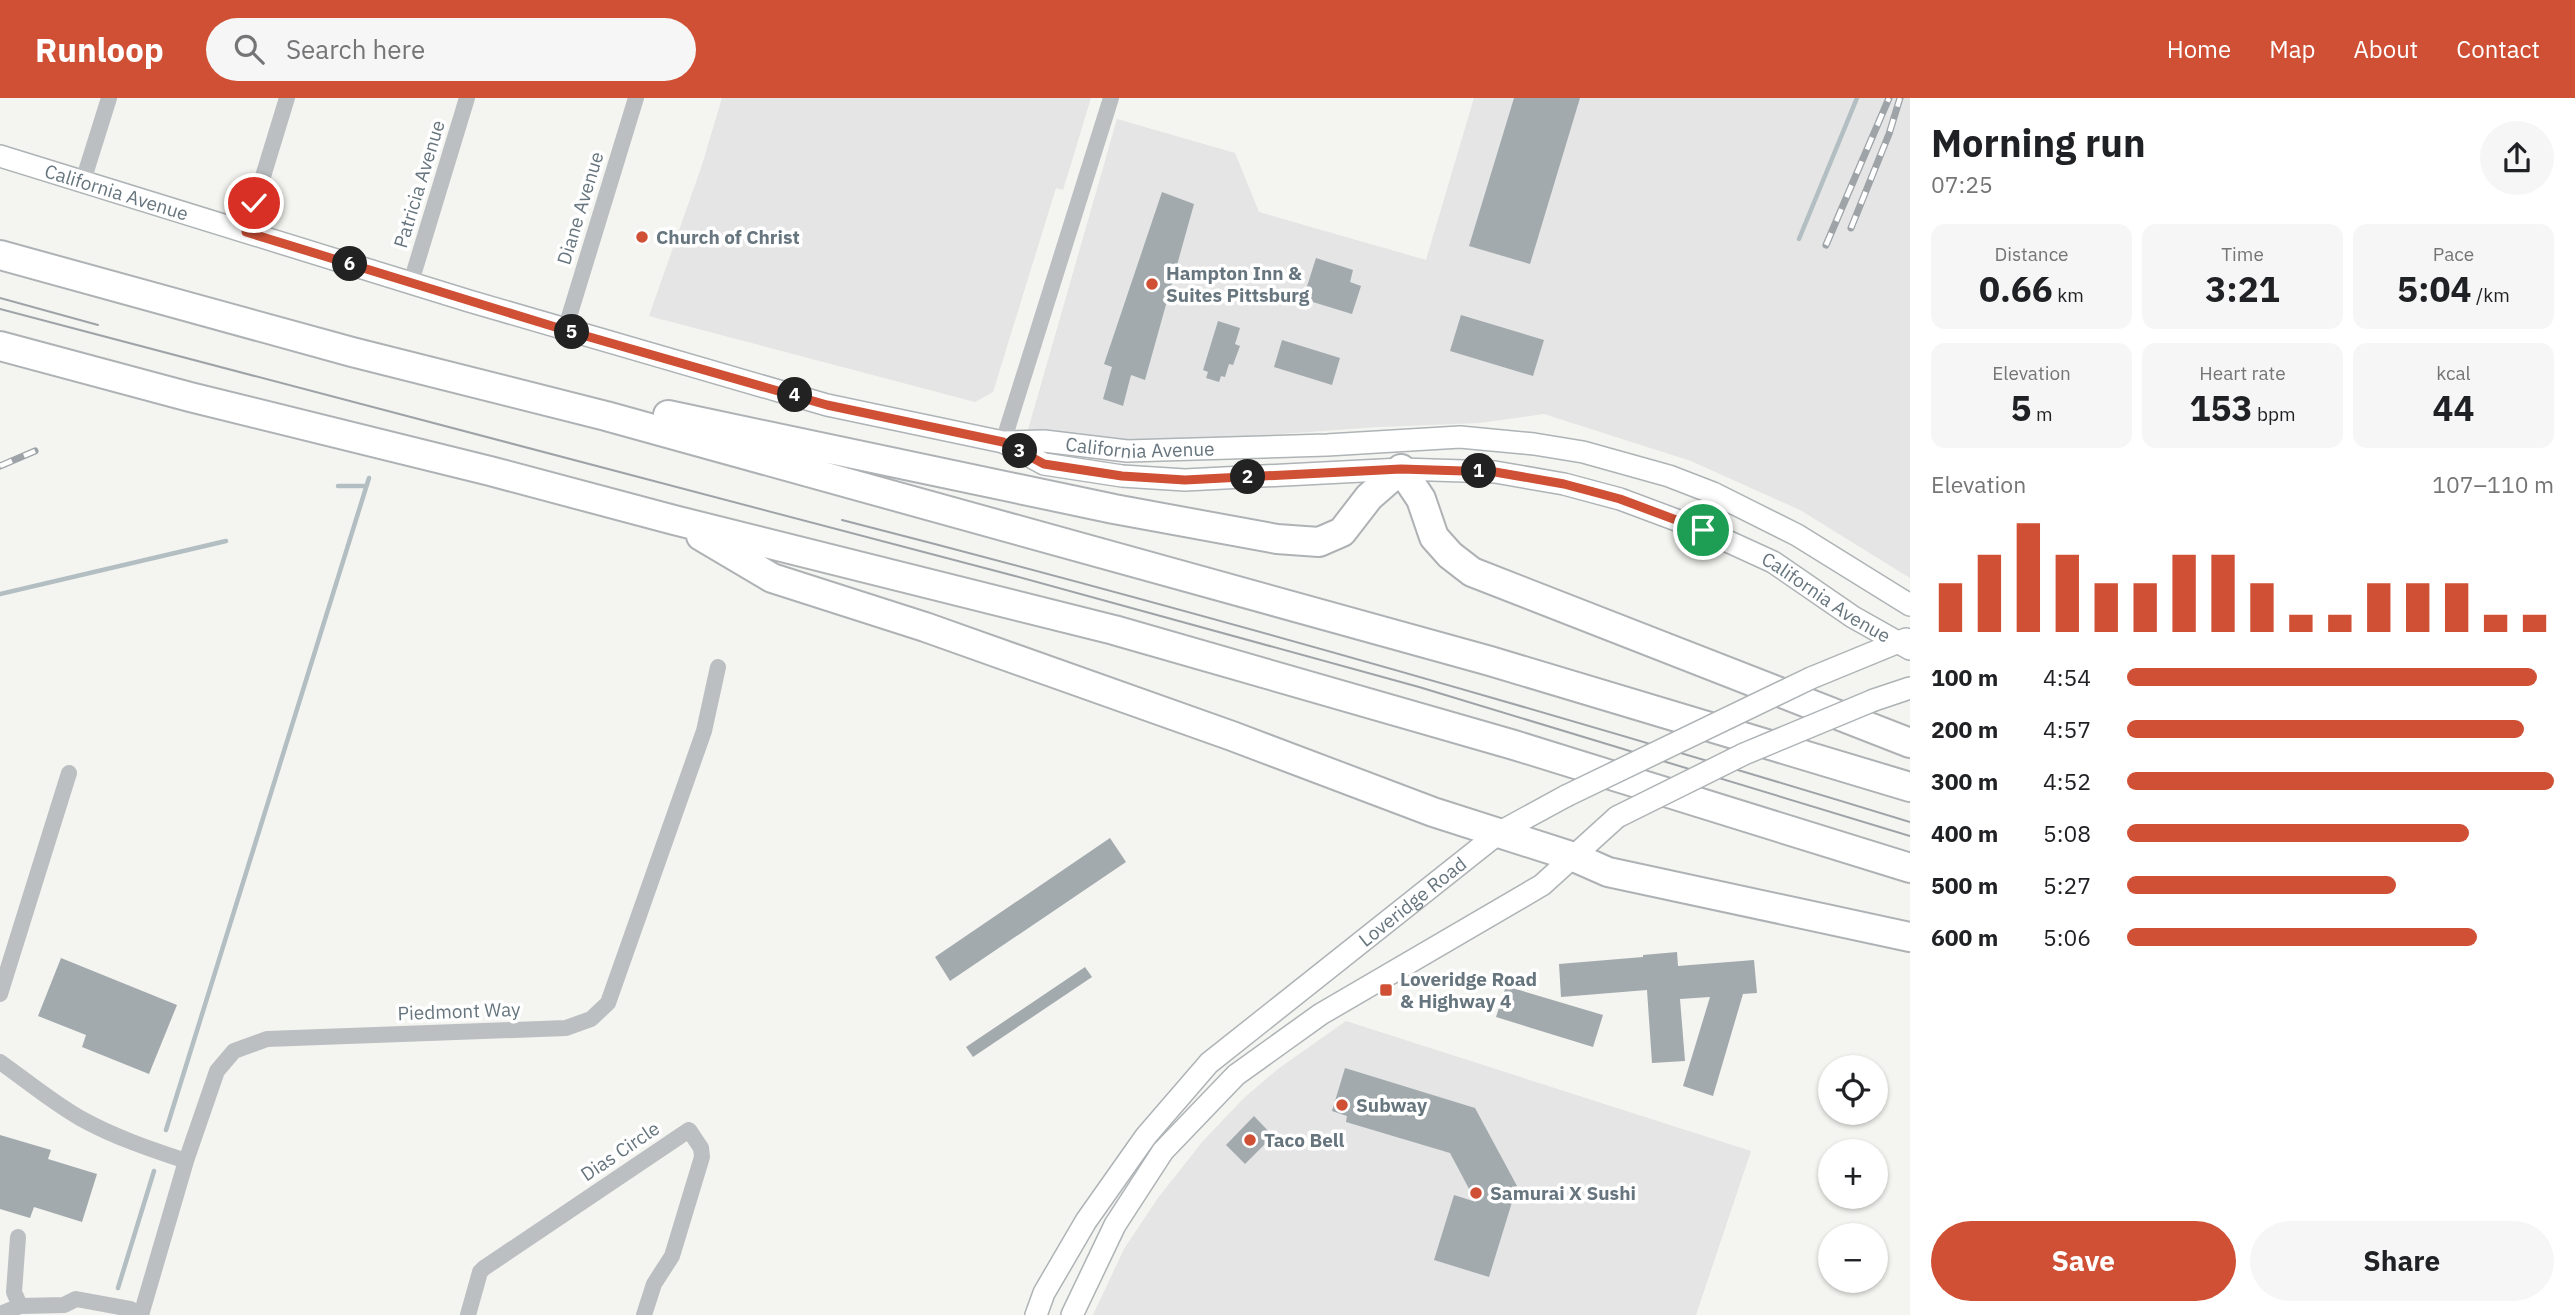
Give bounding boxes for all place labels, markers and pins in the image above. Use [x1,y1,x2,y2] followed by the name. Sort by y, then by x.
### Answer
[224,173,284,233] pin
[656,225,800,249] place label: Church of Christ
[634,229,650,245] marker: Church of Christ
[332,246,368,282] pin: 6
[1166,261,1310,307] place label: Hampton Inn & Suites Pittsburg
[1144,276,1160,292] marker: Hampton Inn & Suites Pittsburg
[554,314,590,350] pin: 5
[778,378,812,412] pin: 4
[1002,434,1038,468] pin: 3
[1462,454,1496,488] pin: 1
[1230,460,1266,494] pin: 2
[1673,500,1733,560] pin
[1400,967,1537,1013] place label: Loveridge Road & Highway 4
[1378,982,1394,998] marker: Loveridge Road & Highway 4
[1356,1093,1428,1117] place label: Subway
[1334,1097,1350,1113] marker: Subway
[1264,1128,1344,1152] place label: Taco Bell
[1242,1132,1258,1148] marker: Taco Bell
[1490,1181,1636,1205] place label: Samurai X Sushi
[1468,1185,1484,1201] marker: Samurai X Sushi

